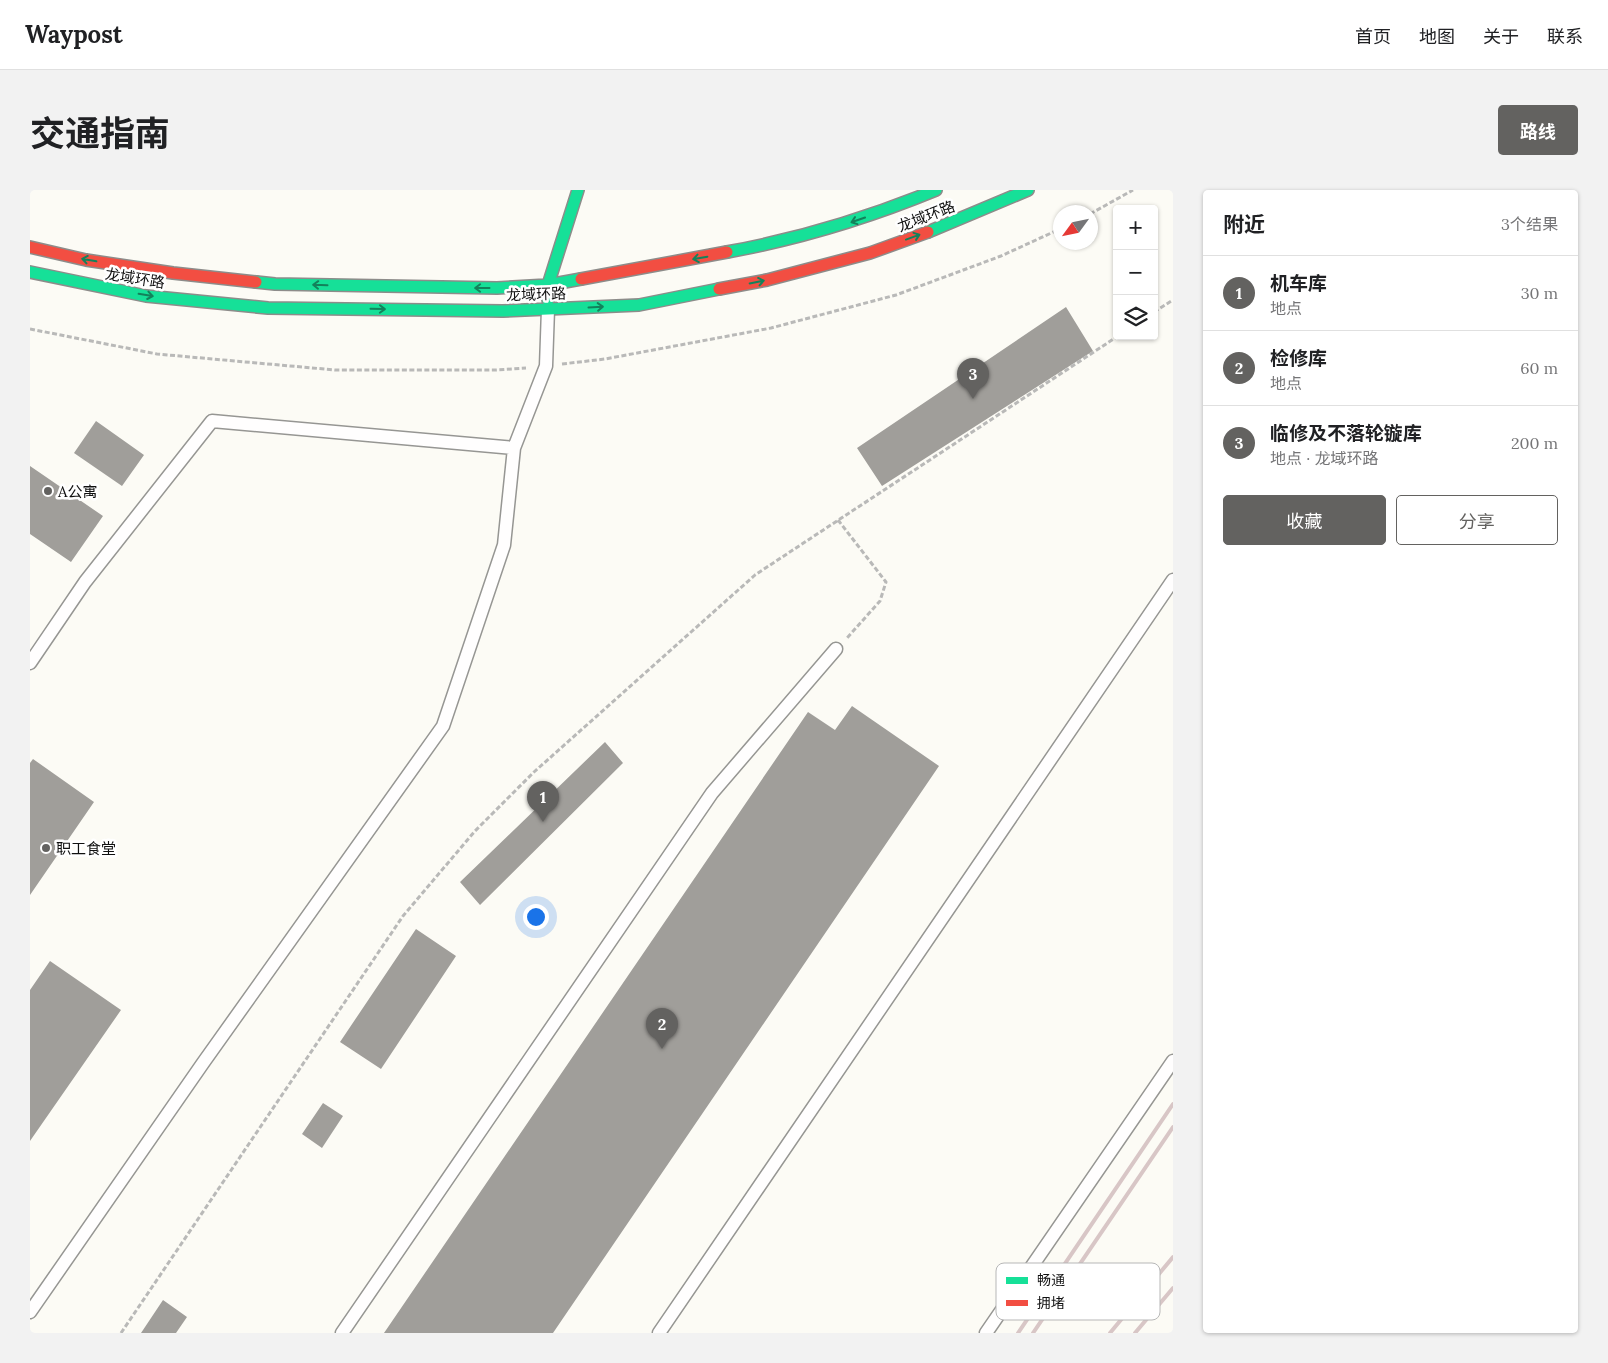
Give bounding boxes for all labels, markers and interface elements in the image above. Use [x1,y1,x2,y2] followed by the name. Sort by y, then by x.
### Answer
[25,19,123,50] text: Waypost
[1355,25,1391,48] text: 首页
[1419,25,1455,48] text: 地图
[1483,25,1519,48] text: 关于
[1547,25,1583,48] text: 联系
[1498,105,1578,155] button: 路线
[30,111,170,156] text: 交通指南
[895,196,957,236] street label: 龙域环路
[1053,205,1098,250] north arrow
[1113,205,1158,340] map controls
[1113,205,1158,250] button: +
[1223,211,1265,238] text: 附近
[1501,214,1558,234] text: 3个结果
[850,215,866,225] one-way arrow
[904,232,920,241] one-way arrow
[1113,250,1158,295] button: −
[692,253,708,263] one-way arrow
[81,254,97,264] one-way arrow
[104,264,166,292] street label: 龙域环路
[1270,271,1327,295] text: 机车库
[748,277,764,286] one-way arrow
[312,280,328,290] one-way arrow
[474,283,490,293] one-way arrow
[506,283,566,305] street label: 龙域环路
[1236,283,1242,303] text: 1
[1521,283,1558,303] text: 30 m
[138,291,154,301] one-way arrow
[1113,295,1158,340] button: layers
[1270,298,1302,318] text: 地点
[588,302,604,311] one-way arrow
[370,305,386,314] one-way arrow
[1270,346,1327,370] text: 检修库
[957,358,989,399] pin: 3
[1235,358,1243,378] text: 2
[1520,358,1558,378] text: 60 m
[1270,373,1302,393] text: 地点
[1270,421,1422,445] text: 临修及不落轮镟库
[1235,433,1243,453] text: 3
[1511,433,1558,453] text: 200 m
[1270,448,1378,468] text: 地点 · 龙域环路
[57,482,97,501] place label: A公寓
[42,485,54,497] marker: A公寓
[1223,495,1386,545] button: 收藏
[1396,495,1558,545] button: 分享
[527,781,559,822] pin: 1
[56,839,116,858] place label: 职工食堂
[40,842,52,854] marker: 职工食堂
[523,904,549,930] your location
[646,1008,678,1049] pin: 2
[996,1263,1160,1320] legend
[1037,1271,1065,1289] text: 畅通
[1037,1294,1065,1312] text: 拥堵

